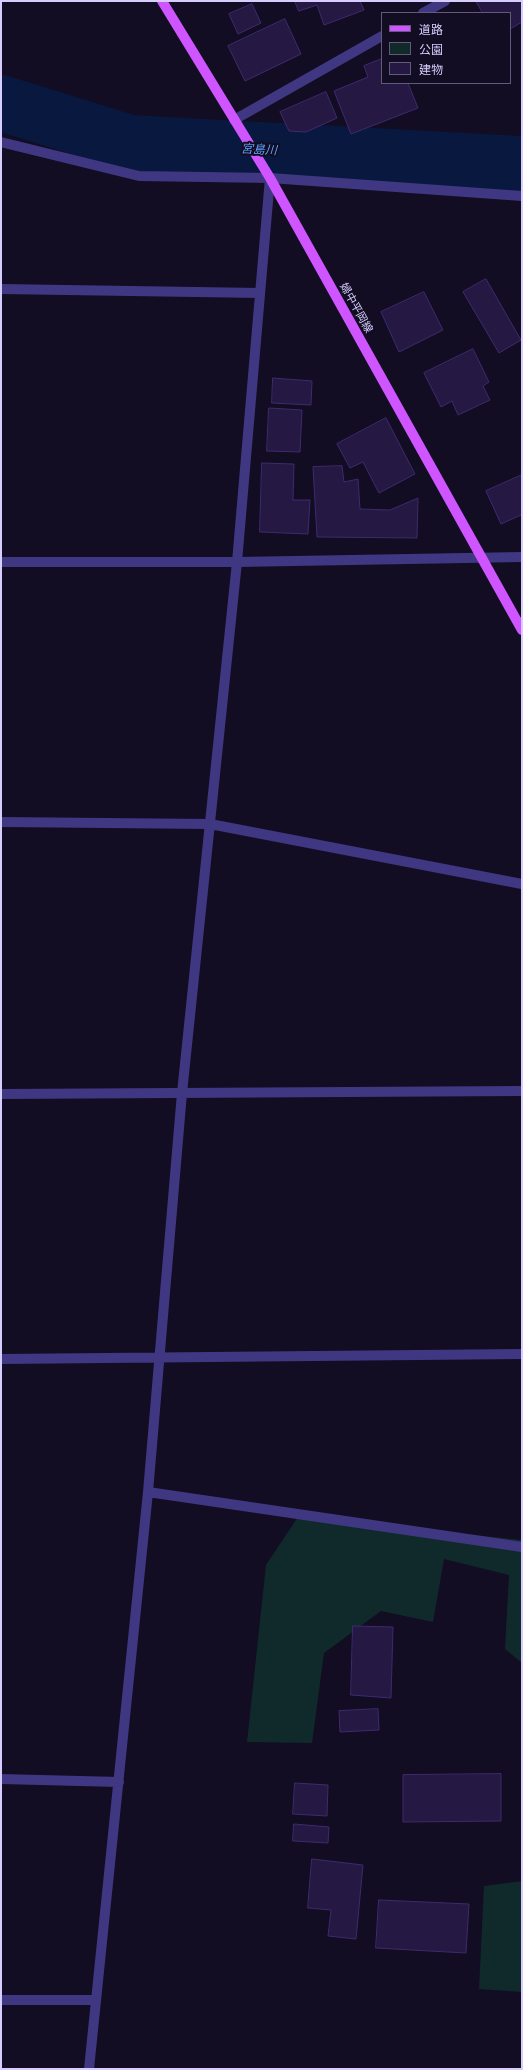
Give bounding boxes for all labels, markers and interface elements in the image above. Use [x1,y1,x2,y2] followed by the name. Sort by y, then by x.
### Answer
[381,12,511,84] legend
[419,23,443,37] text: 道路
[419,43,443,57] text: 公園
[419,63,443,77] text: 建物
[241,142,277,158] water label: 宮島川
[337,281,375,335] street label: 婦中平岡線

